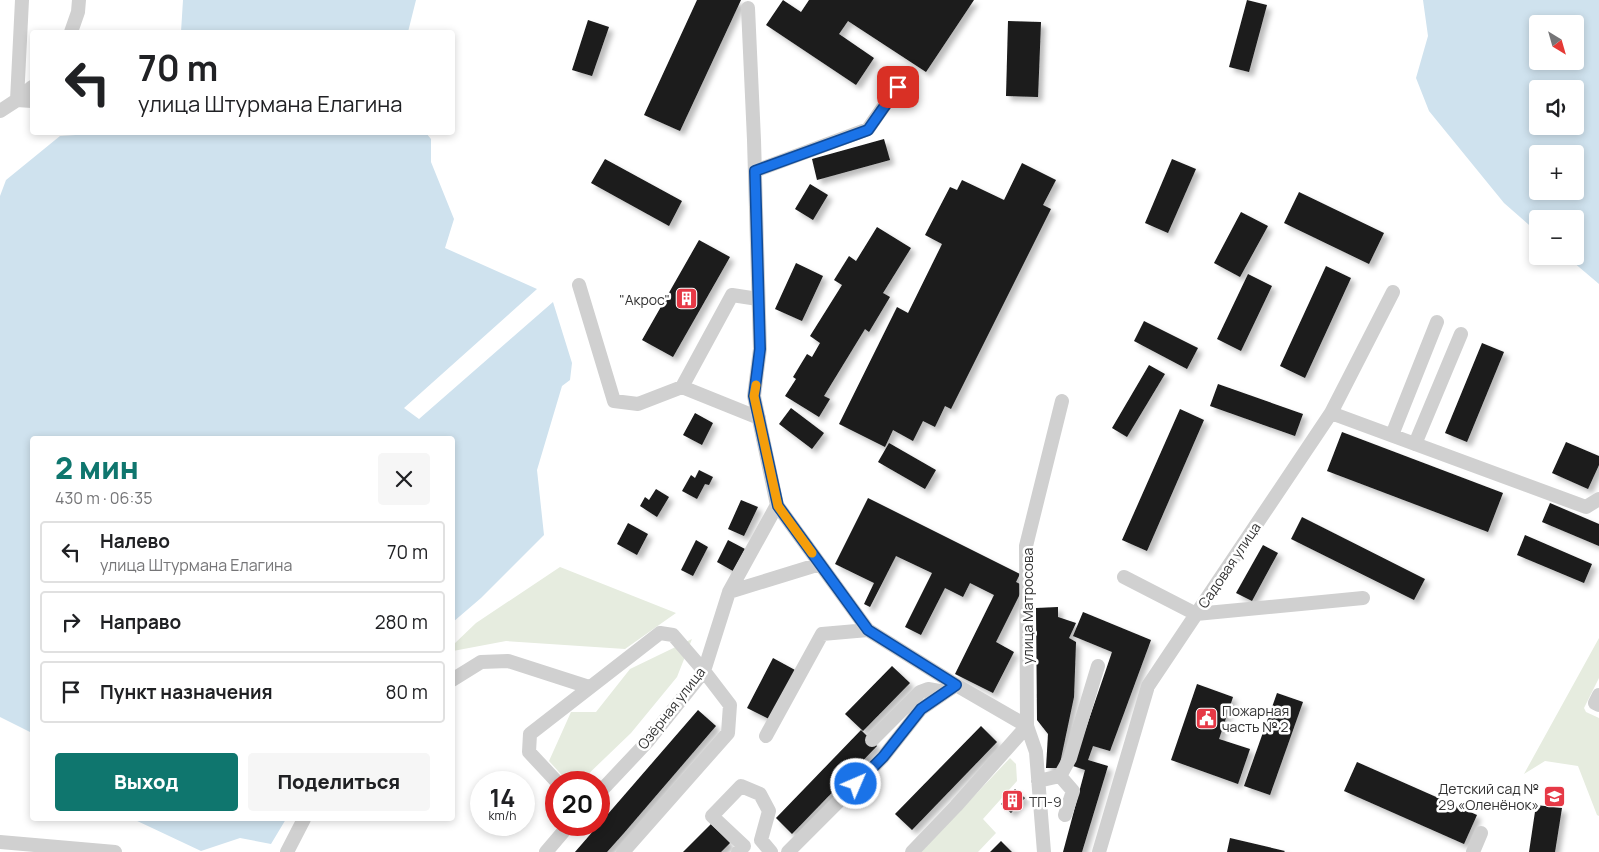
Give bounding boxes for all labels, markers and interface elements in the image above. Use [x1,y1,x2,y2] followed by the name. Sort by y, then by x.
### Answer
[1529,15,1584,70] north arrow
[1529,15,1584,265] map controls
[138,44,218,92] text: 70 m
[55,50,120,115] icon: left
[877,66,919,108] pin
[884,73,912,101] icon: arrive
[1529,80,1584,135] button: sound
[138,89,403,119] text: улица Штурмана Елагина
[1529,145,1584,200] button: +
[1529,210,1584,265] button: −
[674,287,698,311] building icon: "Акрос"
[619,290,670,309] place label: "Акрос"
[55,447,139,488] text: 2 мин
[378,453,430,505] button: close
[55,487,152,509] text: 430 m · 06:35
[1193,518,1265,612] street label: Садовая улица
[100,528,170,554] text: Налево
[57,538,85,566] icon: left
[387,539,428,565] text: 70 m
[1018,548,1037,664] street label: улица Матросова
[100,554,292,576] text: улица Штурмана Елагина
[57,608,85,636] icon: right
[100,609,181,635] text: Направо
[375,609,428,635] text: 280 m
[633,663,709,753] street label: Озёрная улица
[57,678,85,706] icon: arrive
[100,679,273,705] text: Пункт назначения
[385,679,428,705] text: 80 m
[1222,701,1289,736] place label: Пожарная часть № 2
[1194,706,1218,730] public building icon: Пожарная часть № 2
[55,753,238,811] button: Выход
[248,753,430,811] button: Поделиться
[829,757,881,809] position arrow
[545,771,610,836] speed limit sign: 20
[1438,779,1539,814] place label: Детский сад № 29 «Оленёнок»
[489,780,516,815] text: 14
[1543,784,1567,808] school or university icon: Детский сад № 29 «Оленёнок»
[1001,789,1025,813] building icon: ТП-9
[1029,792,1062,811] place label: ТП-9
[489,807,516,824] text: km/h

